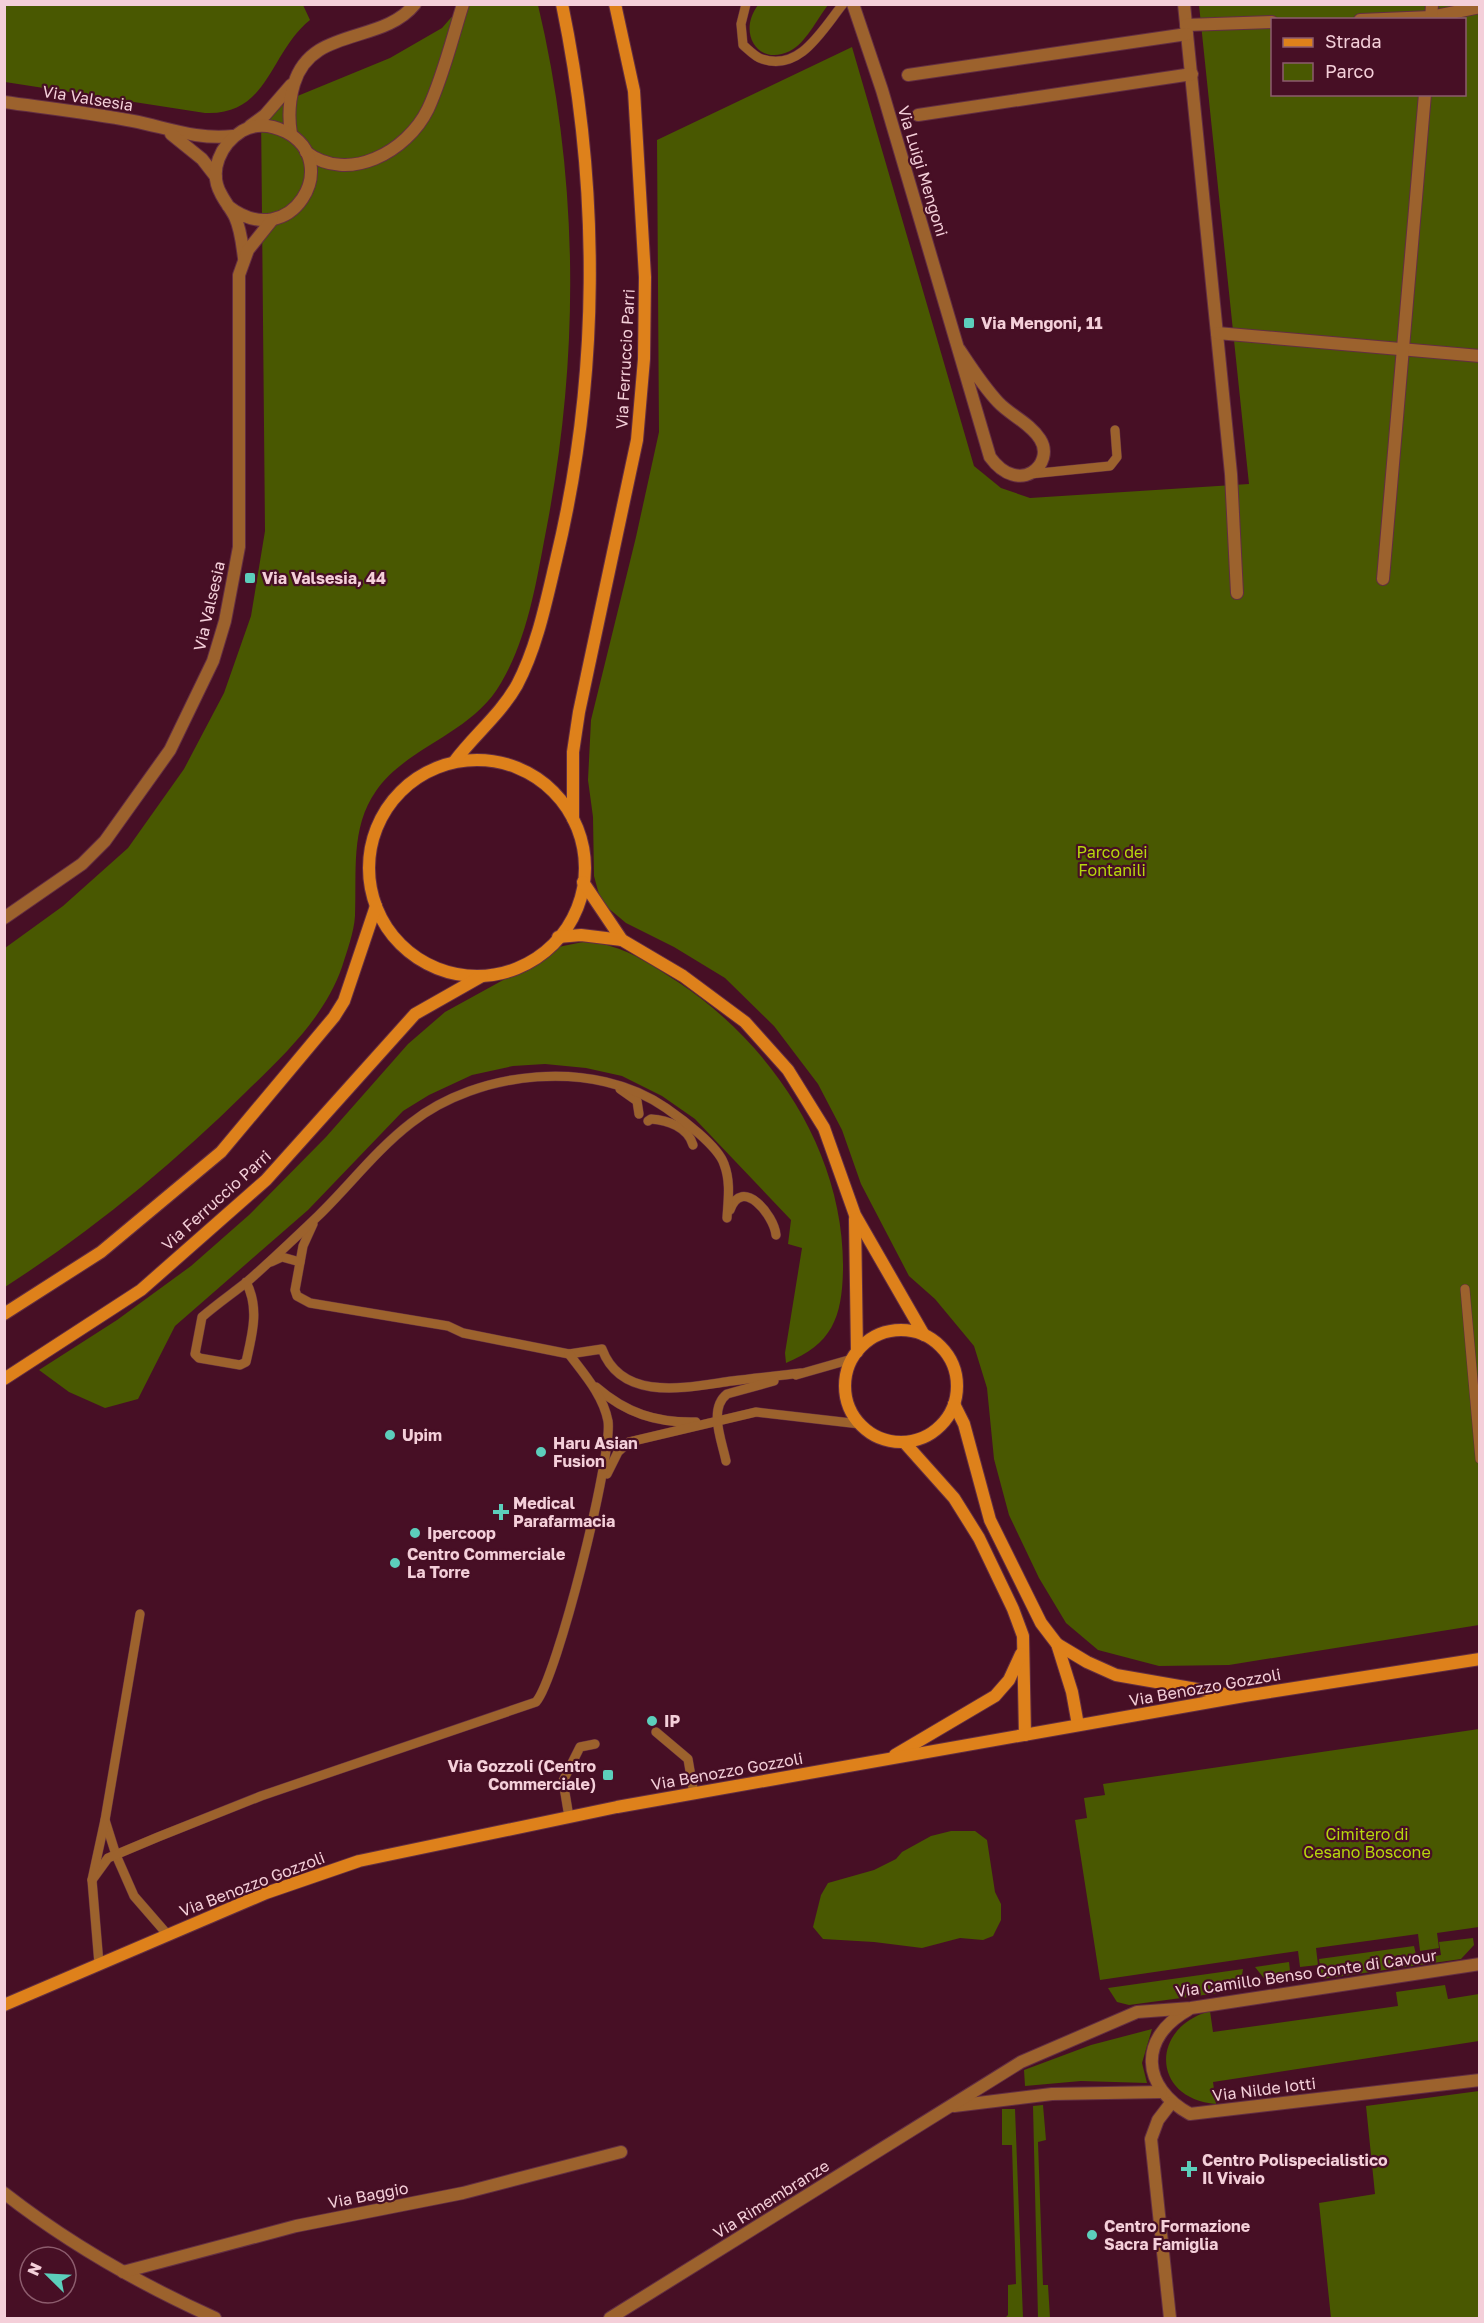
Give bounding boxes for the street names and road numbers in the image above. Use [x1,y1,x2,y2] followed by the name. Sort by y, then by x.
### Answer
[41,81,135,115] street label: Via Valsesia
[894,103,952,239] street label: Via Luigi Mengoni
[611,288,639,430] street label: Via Ferruccio Parri
[189,559,229,653] street label: Via Valsesia
[157,1146,275,1254] street label: Via Ferruccio Parri
[1127,1664,1283,1710] street label: Via Benozzo Gozzoli
[649,1748,805,1794] street label: Via Benozzo Gozzoli
[177,1847,327,1921] street label: Via Benozzo Gozzoli
[1174,1945,1438,2001] street label: Via Camillo Benso Conte di Cavour
[1211,2073,1317,2105] street label: Via Nilde Iotti
[709,2155,833,2243] street label: Via Rimembranze
[326,2177,410,2213] street label: Via Baggio

